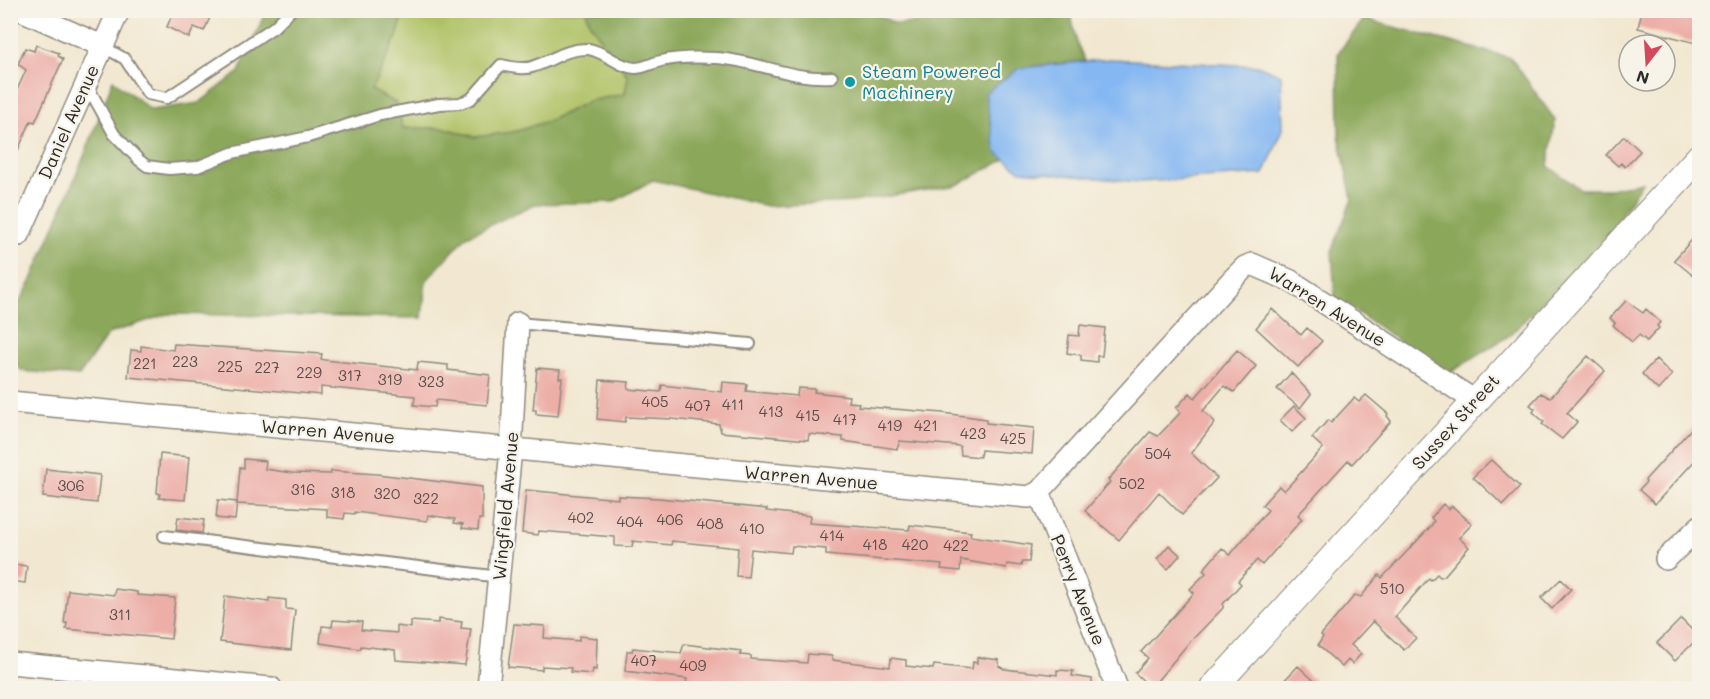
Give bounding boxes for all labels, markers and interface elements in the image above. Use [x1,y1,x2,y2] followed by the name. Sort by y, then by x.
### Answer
[1617,33,1677,93] north arrow
[862,59,1001,104] place label: Steam Powered Machinery
[32,61,104,183] street label: Daniel Avenue
[1634,66,1651,90] text: N
[843,75,857,89] marker: Steam Powered Machinery
[1264,260,1391,352] street label: Warren Avenue
[172,351,198,371] house number: 223
[133,353,157,373] house number: 221
[217,356,243,376] house number: 225
[254,357,280,377] house number: 227
[296,362,322,382] house number: 229
[338,365,362,385] house number: 317
[1406,368,1505,474] street label: Sussex Street
[378,369,402,389] house number: 319
[418,371,444,391] house number: 323
[642,391,668,411] house number: 405
[722,394,744,414] house number: 411
[685,395,711,415] house number: 407
[759,401,783,421] house number: 413
[796,405,820,425] house number: 415
[833,409,857,429] house number: 417
[260,413,396,449] street label: Warren Avenue
[878,415,902,435] house number: 419
[914,415,938,435] house number: 421
[960,423,986,443] house number: 423
[1000,428,1026,448] house number: 425
[487,430,523,581] street label: Wingfield Avenue
[1145,443,1172,463] house number: 504
[743,459,879,495] street label: Warren Avenue
[1119,473,1145,493] house number: 502
[57,475,85,495] house number: 306
[291,479,315,499] house number: 316
[331,482,355,502] house number: 318
[374,483,400,503] house number: 320
[413,488,439,508] house number: 322
[568,507,594,527] house number: 402
[656,509,684,529] house number: 406
[617,511,644,531] house number: 404
[696,513,724,533] house number: 408
[740,518,764,538] house number: 410
[820,525,844,545] house number: 414
[1046,531,1112,649] street label: Perry Avenue
[863,534,887,554] house number: 418
[902,534,928,554] house number: 420
[943,535,969,555] house number: 422
[1380,578,1404,598] house number: 510
[109,604,131,624] house number: 311
[631,650,657,670] house number: 407
[680,655,707,675] house number: 409

